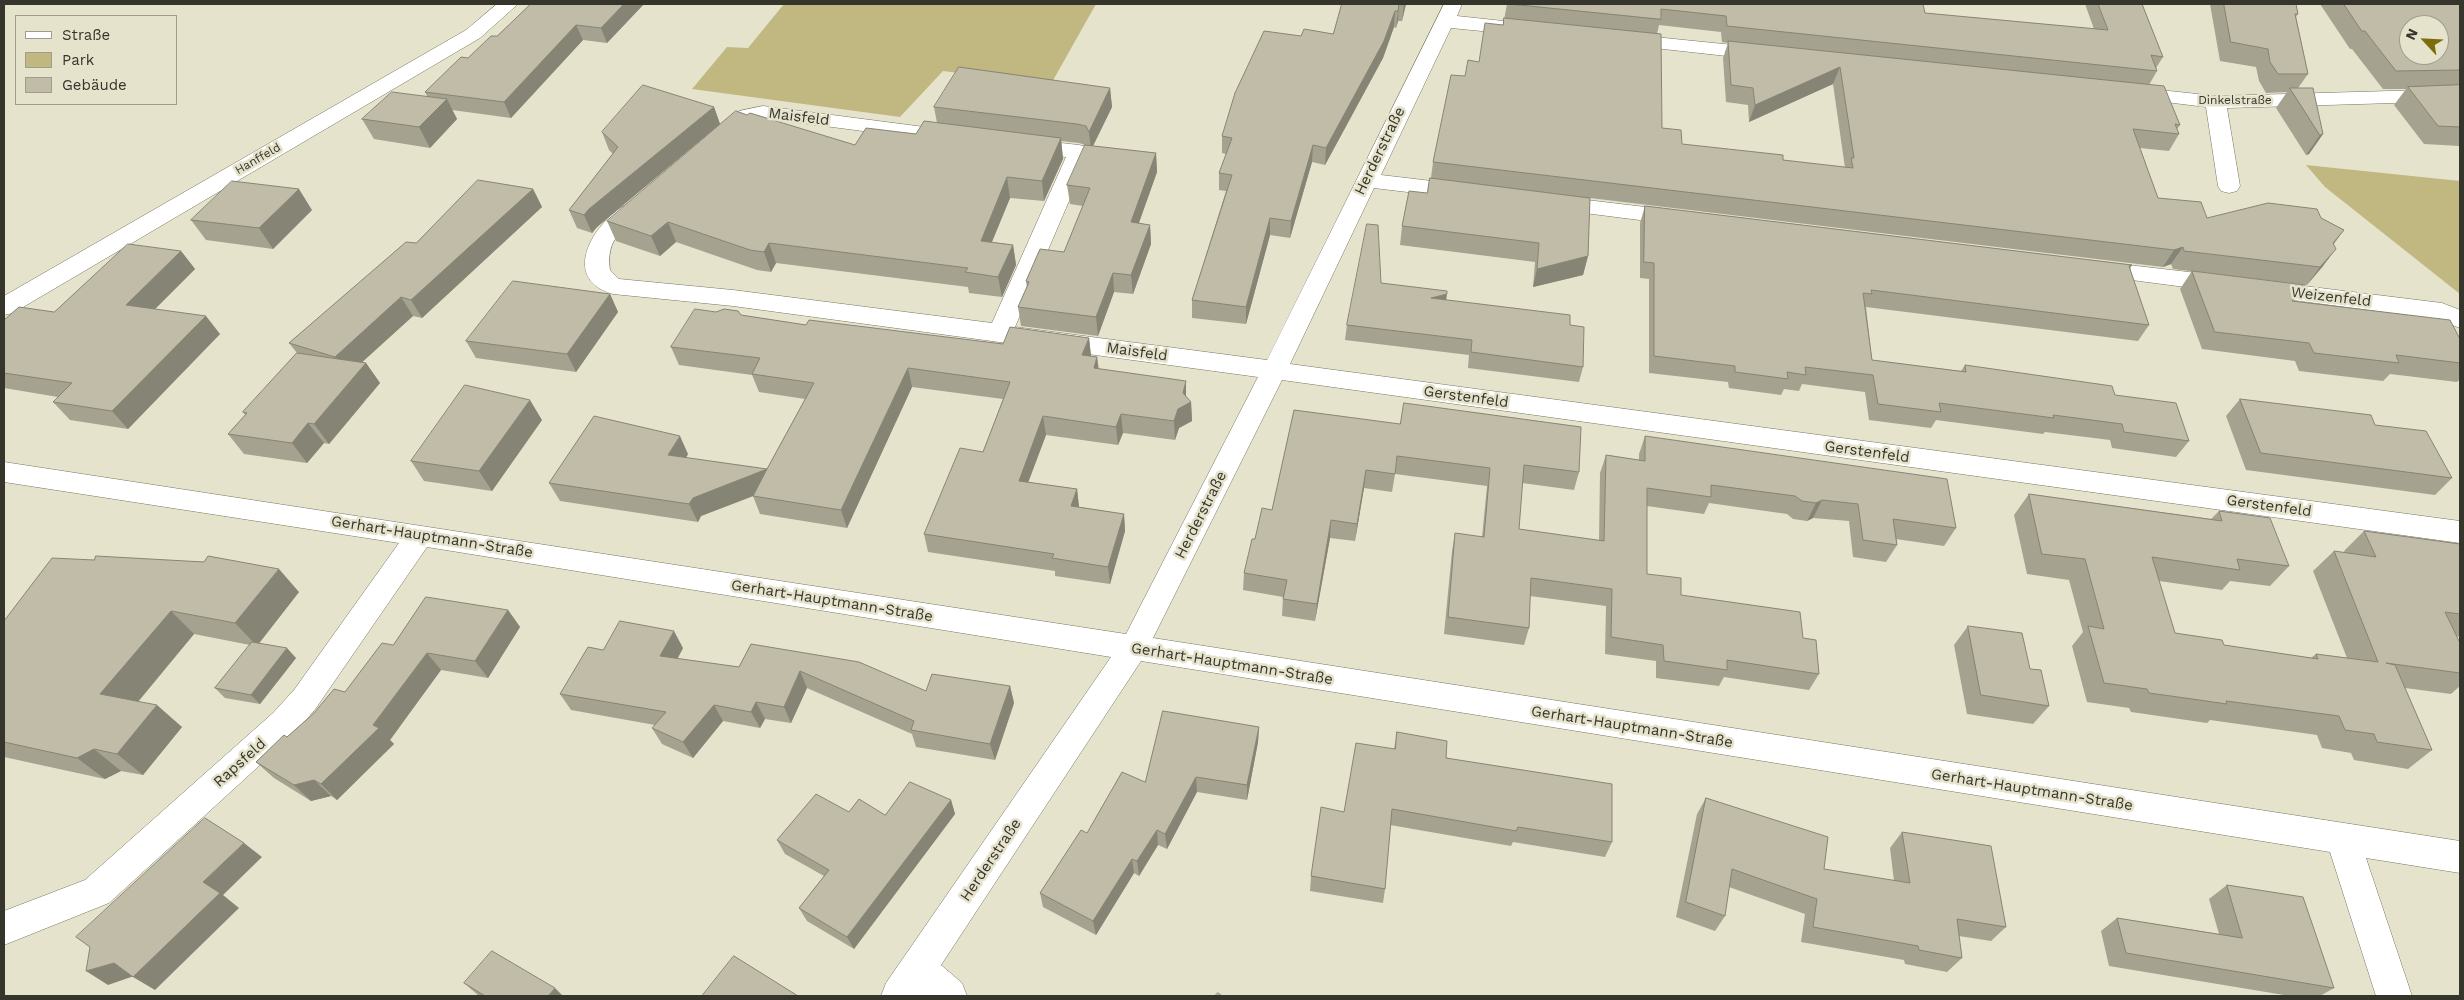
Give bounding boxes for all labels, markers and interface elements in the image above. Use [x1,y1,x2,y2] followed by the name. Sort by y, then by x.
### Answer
[15,15,178,105] legend
[2399,15,2449,65] north arrow
[62,26,110,44] text: Straße
[2402,26,2421,42] text: N
[62,51,94,69] text: Park
[62,76,127,94] text: Gebäude
[2198,93,2272,107] street label: Dinkelstraße
[767,104,831,130] street label: Maisfeld
[1351,104,1409,198] street label: Herderstraße
[233,140,283,178] street label: Hanffeld
[2290,283,2372,311] street label: Weizenfeld
[1105,339,1169,365] street label: Maisfeld
[1422,382,1510,412] street label: Gerstenfeld
[1823,437,1911,467] street label: Gerstenfeld
[1171,468,1231,562] street label: Herderstraße
[2225,491,2313,521] street label: Gerstenfeld
[330,512,534,562] street label: Gerhart-Hauptmann-Straße
[730,576,934,626] street label: Gerhart-Hauptmann-Straße
[1130,639,1334,689] street label: Gerhart-Hauptmann-Straße
[1530,702,1734,752] street label: Gerhart-Hauptmann-Straße
[210,735,270,791] street label: Rapsfeld
[1930,765,2134,815] street label: Gerhart-Hauptmann-Straße
[957,815,1025,905] street label: Herderstraße

